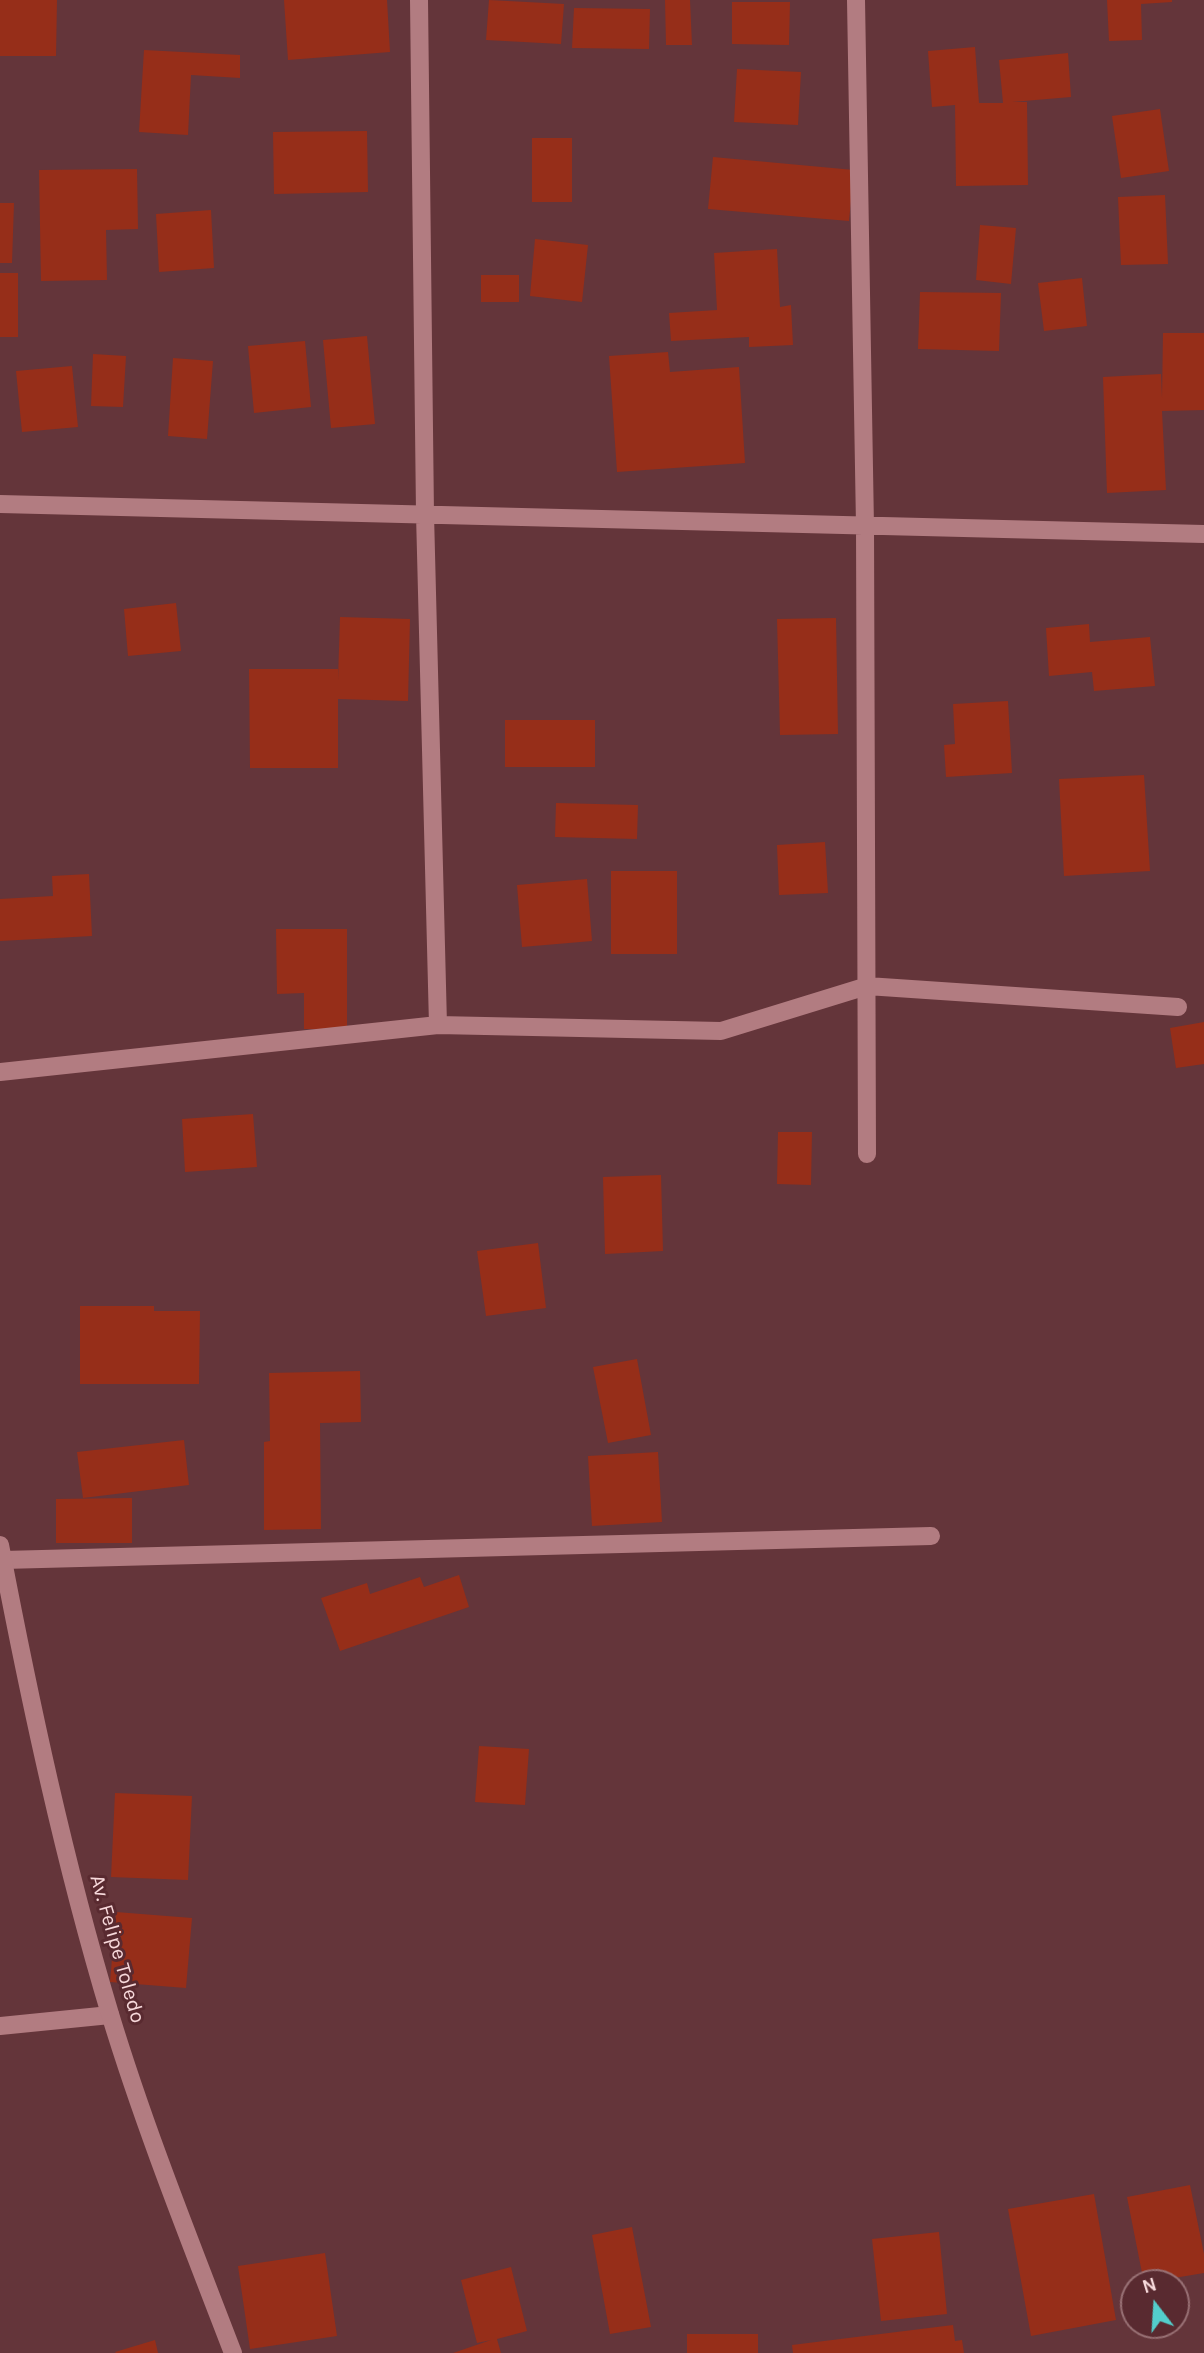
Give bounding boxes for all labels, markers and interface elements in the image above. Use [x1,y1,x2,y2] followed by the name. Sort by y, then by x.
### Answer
[84,1872,150,2026] street label: Av. Felipe Toledo
[1120,2269,1190,2339] north arrow
[1140,2273,1159,2298] text: N

